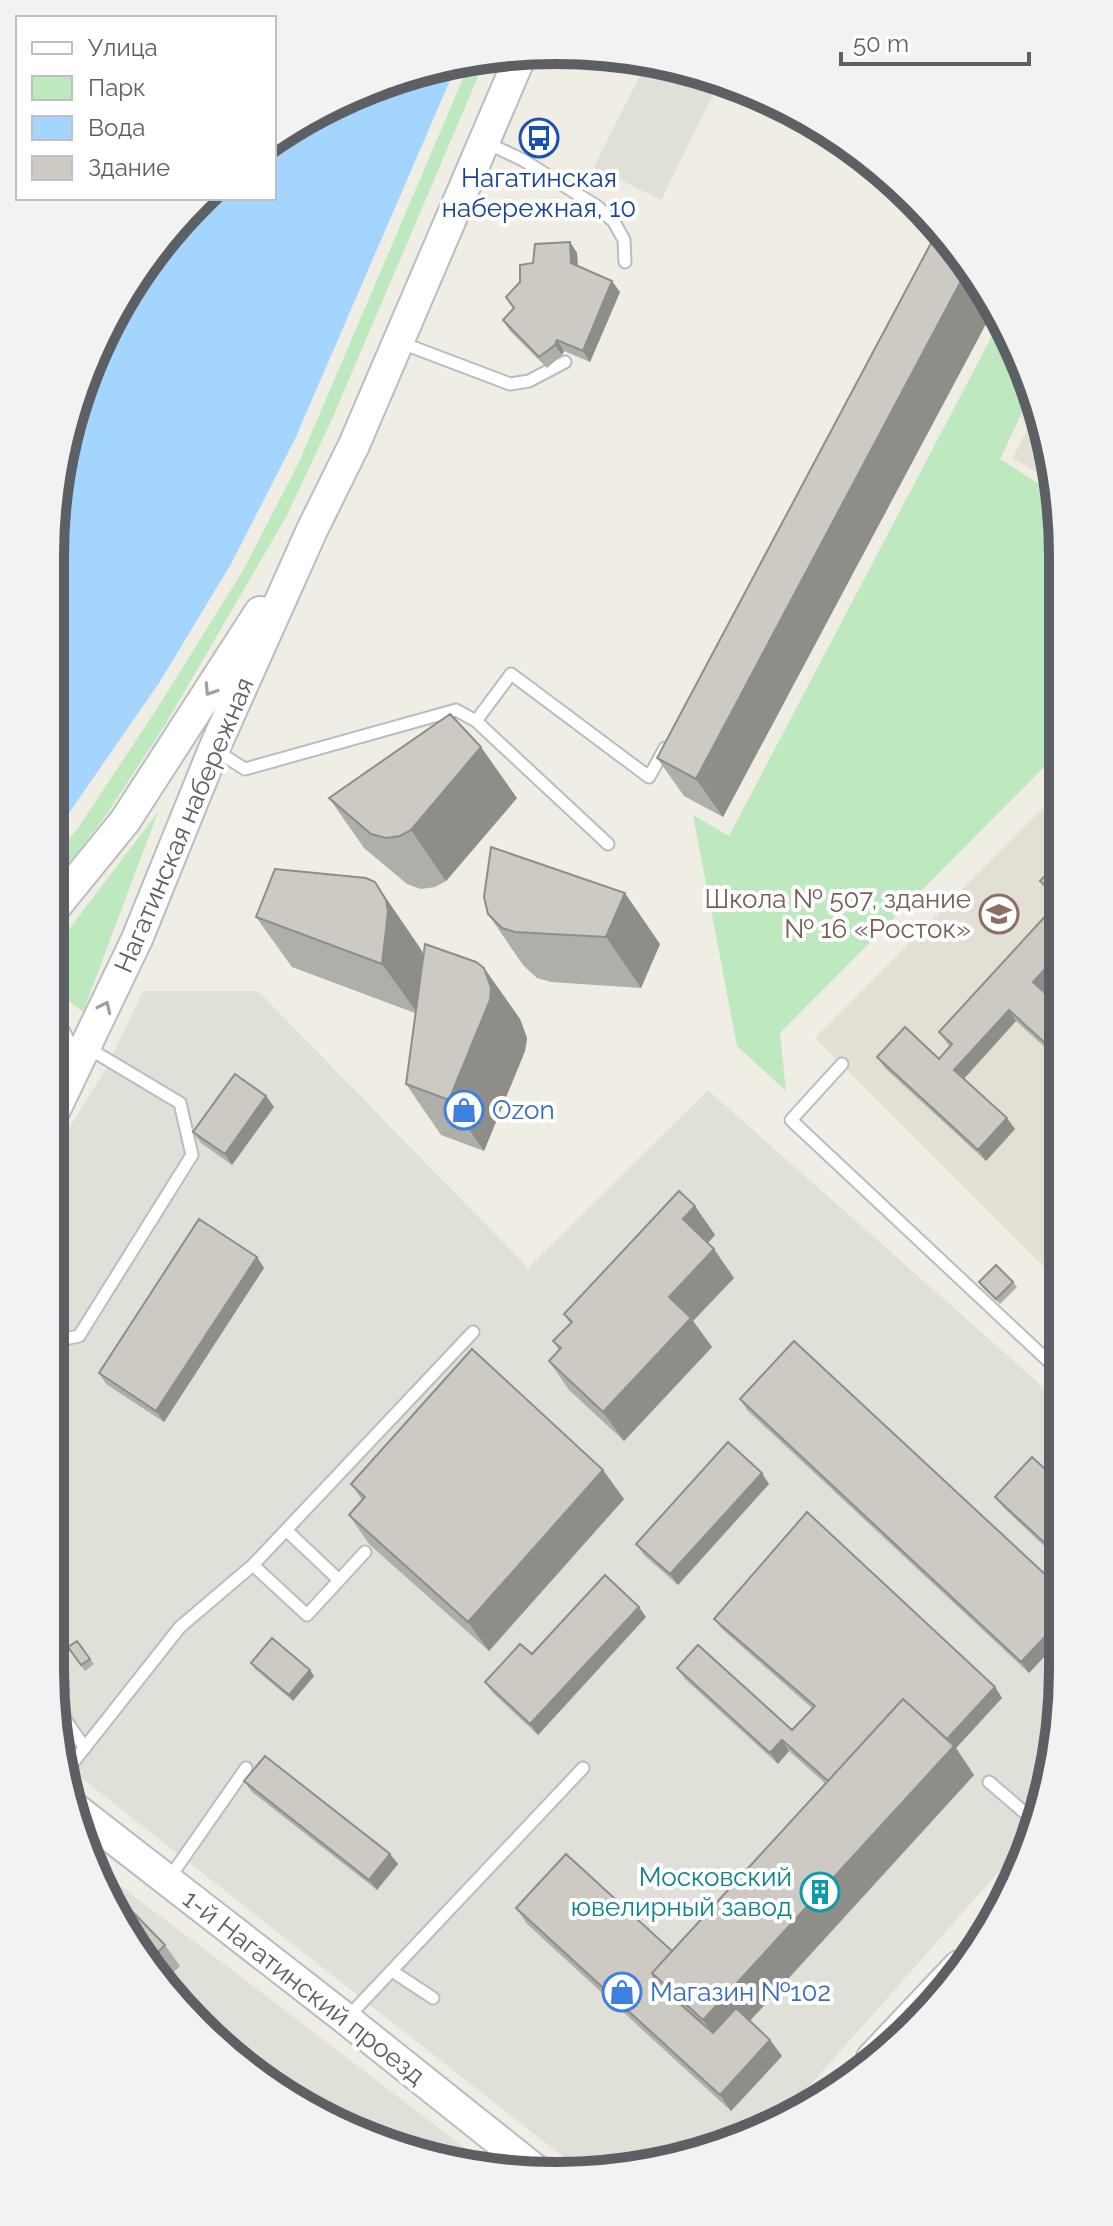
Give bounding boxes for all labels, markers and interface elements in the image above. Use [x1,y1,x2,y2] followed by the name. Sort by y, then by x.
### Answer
[16,16,276,200] legend
[841,16,1029,66] scale bar
[853,29,909,58] text: 50 m
[88,33,158,62] text: Улица
[88,73,146,102] text: Парк
[88,113,145,142] text: Вода
[518,117,560,159] bus stop icon: Нагатинская набережная, 10
[88,153,170,182] text: Здание
[442,163,636,223] place label: Нагатинская набережная, 10
[108,673,260,977] street label: Нагатинская набережная
[205,681,220,695] one-way arrow
[705,884,971,944] place label: Школа № 507, здание № 16 «Росток»
[978,893,1020,935] school or university icon: Школа № 507, здание № 16 «Росток»
[95,1000,111,1015] one-way arrow
[443,1089,485,1131] shop icon: Ozon
[492,1095,555,1125] place label: Ozon
[571,1862,792,1922] place label: Московский ювелирный завод
[799,1871,841,1913] building icon: Московский ювелирный завод
[177,1883,431,2091] street label: 1-й Нагатинский проезд
[601,1971,643,2013] shop icon: Магазин №102
[650,1977,831,2007] place label: Магазин №102

